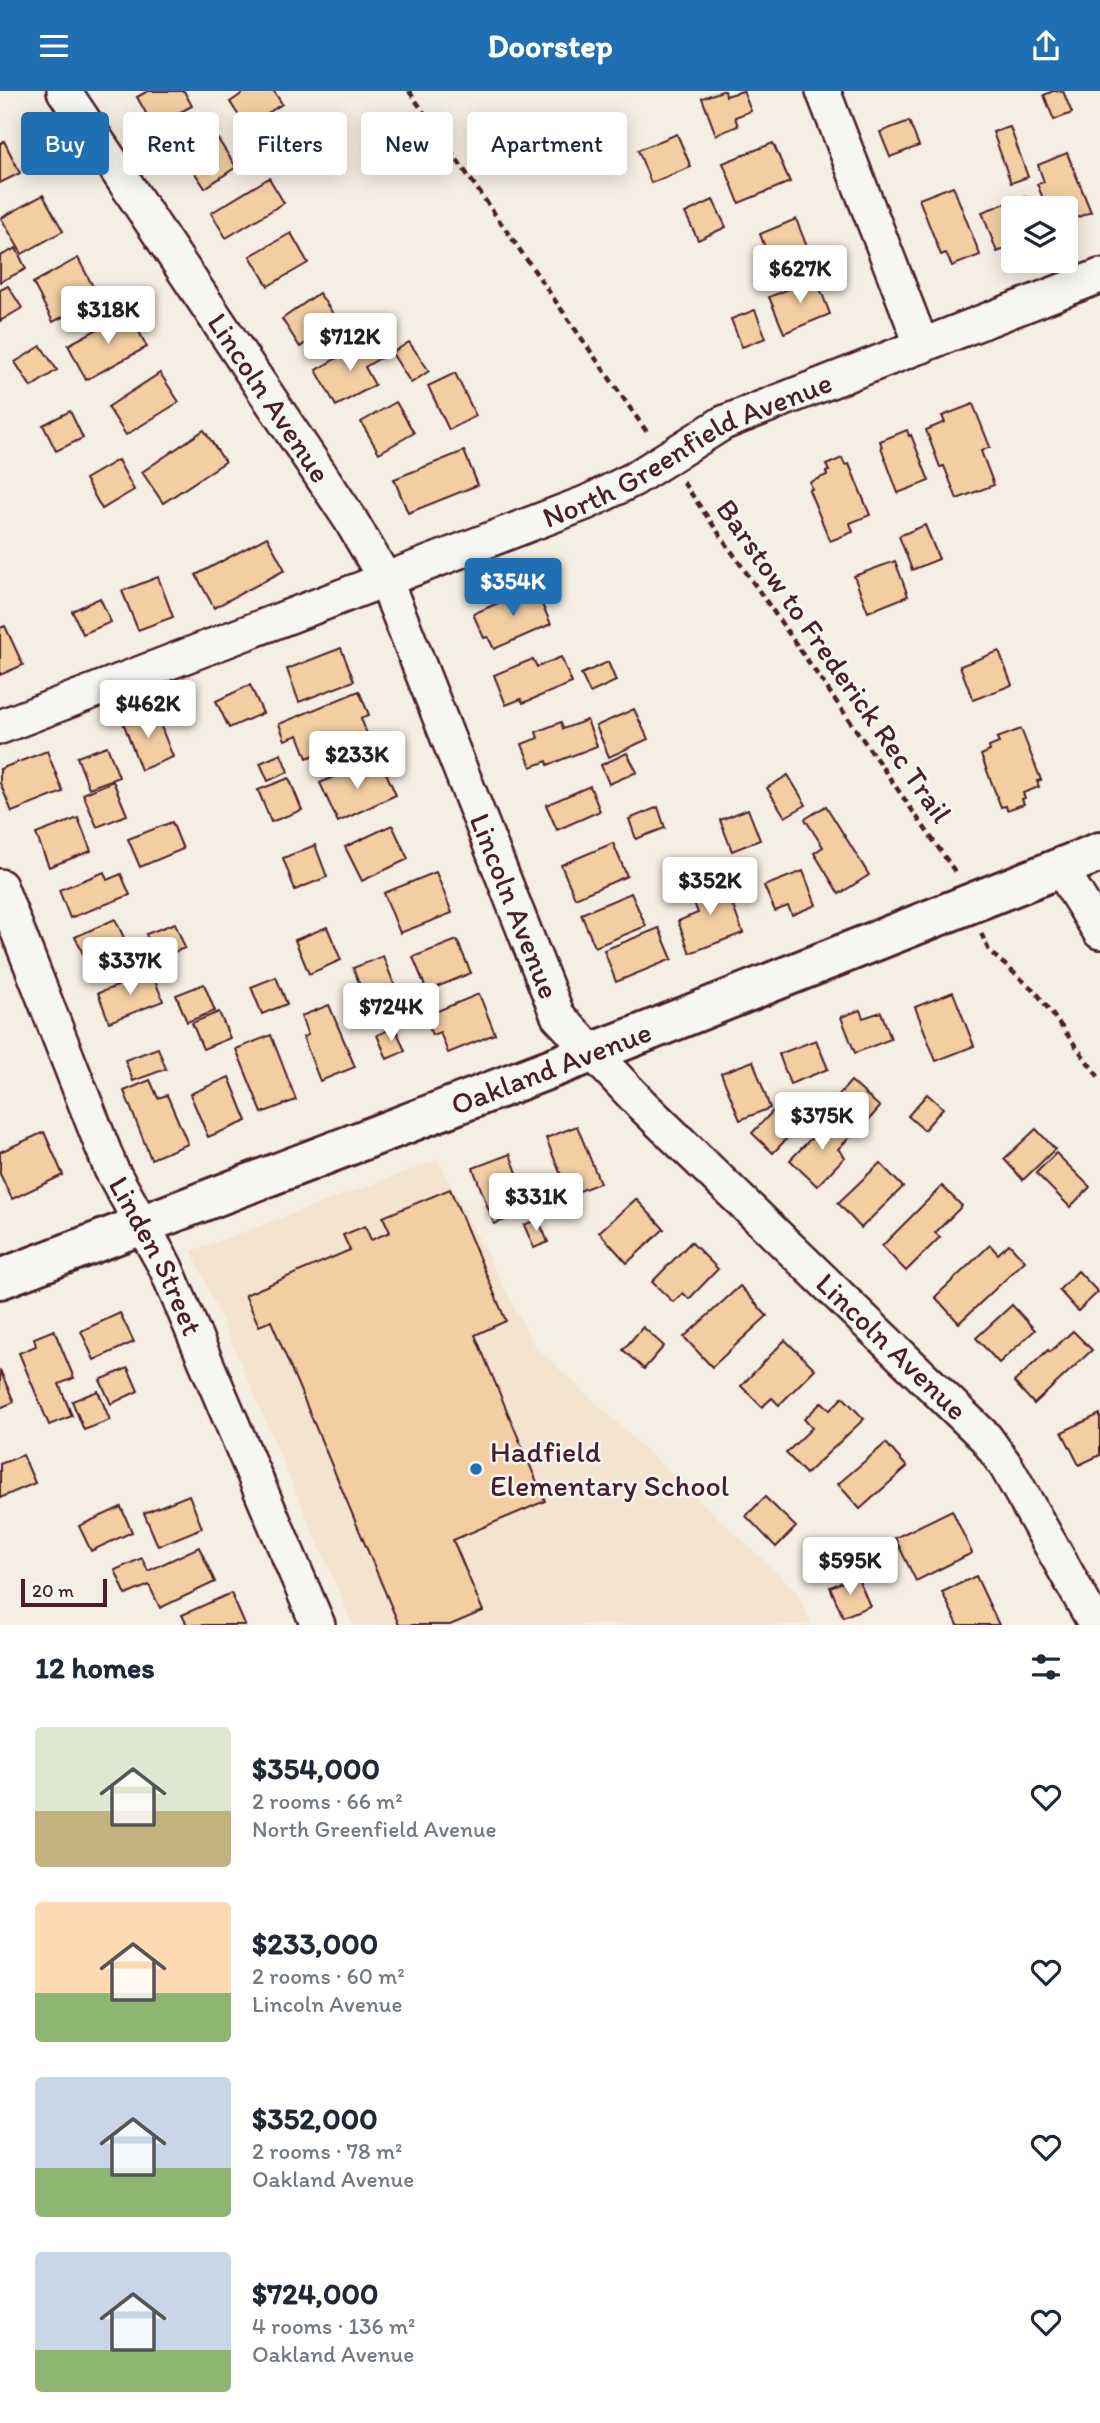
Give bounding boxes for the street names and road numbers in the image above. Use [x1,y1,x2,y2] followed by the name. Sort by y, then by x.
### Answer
[200,306,339,489] street label: Lincoln Avenue
[537,363,837,536] street label: North Greenfield Avenue
[708,492,961,830] street label: Barstow to Frederick Rec Trail
[462,808,568,1004] street label: Lincoln Avenue
[445,1013,656,1123] street label: Oakland Avenue
[101,1170,211,1341] street label: Linden Street
[809,1265,975,1428] street label: Lincoln Avenue

